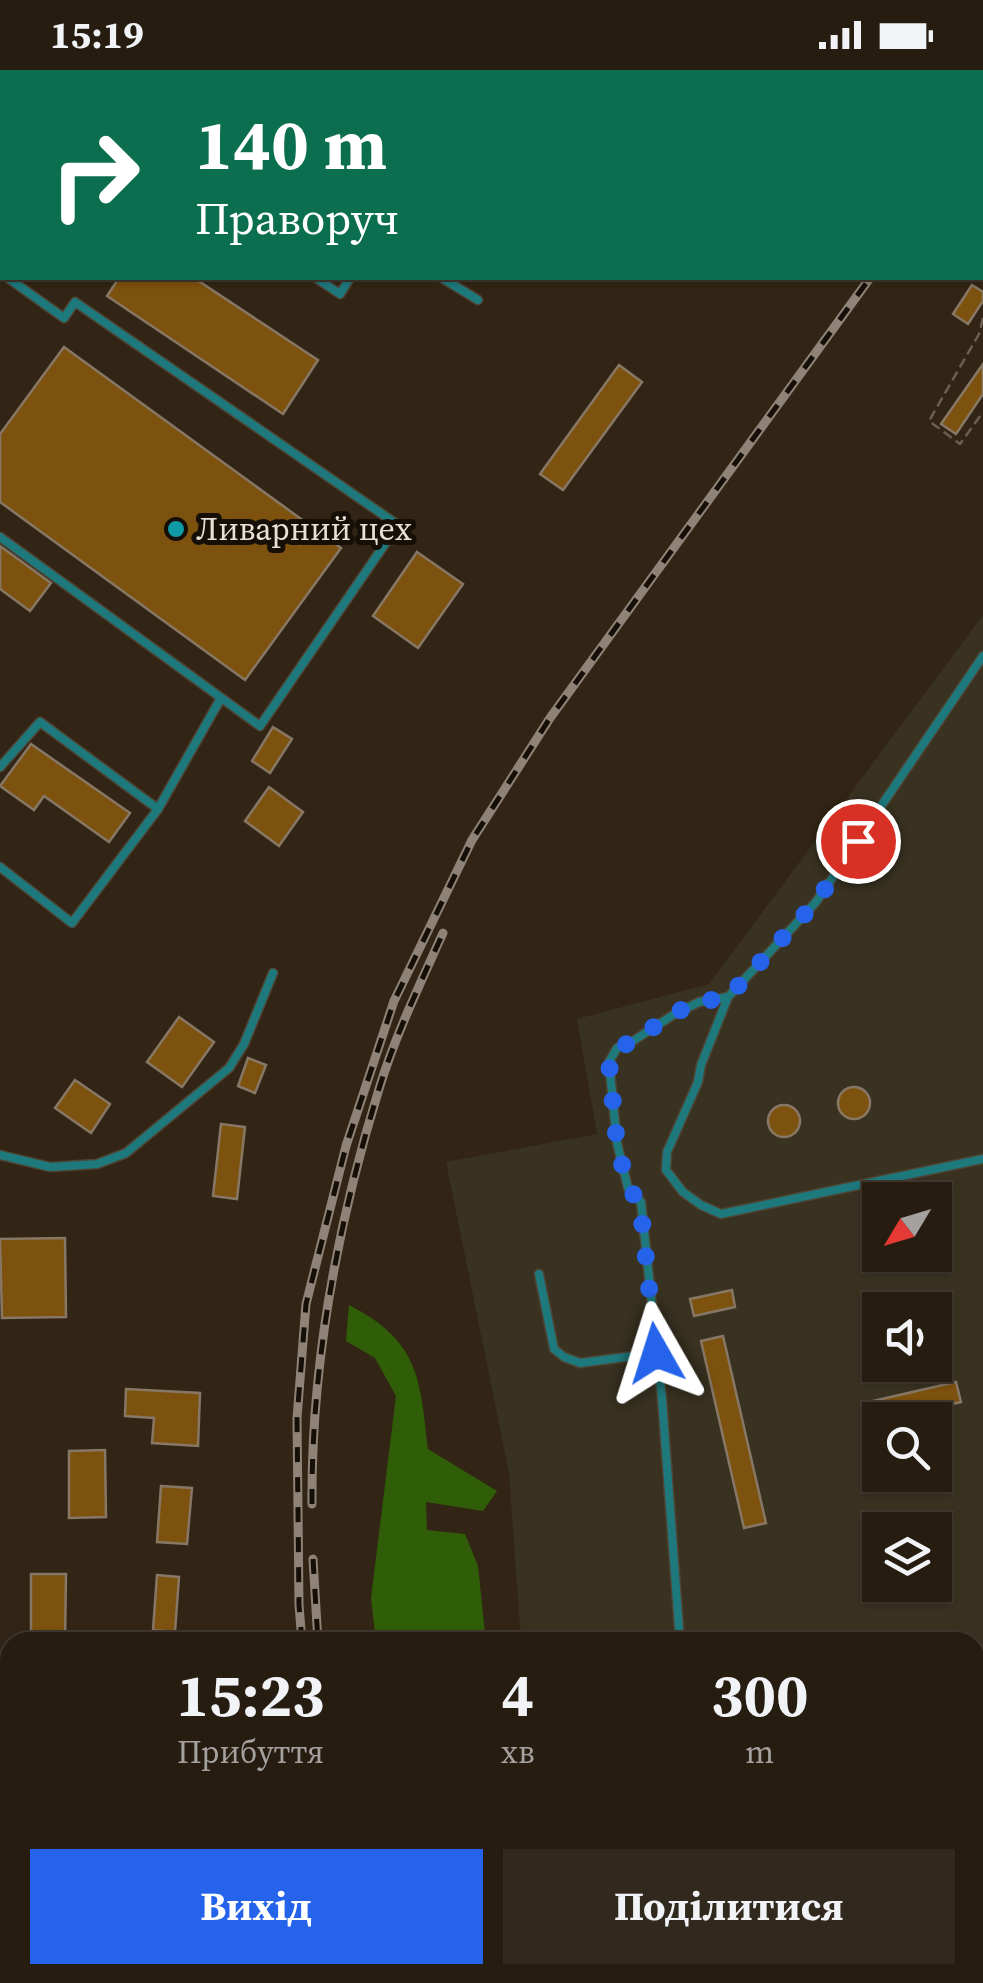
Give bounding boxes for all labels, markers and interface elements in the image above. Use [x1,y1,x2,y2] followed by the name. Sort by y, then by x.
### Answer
[50,9,144,61] text: 15:19
[195,96,387,192] text: 140 m
[30,110,160,240] icon: right
[195,187,399,249] text: Праворуч
[196,507,412,551] place label: Ливарний цех
[165,518,187,540] marker: Ливарний цех
[816,799,901,884] pin
[831,814,886,869] icon: arrive
[862,1182,952,1272] north arrow
[862,1182,952,1602] map controls
[862,1292,952,1382] button: sound
[604,1301,708,1405] position arrow
[862,1402,952,1492] button: search
[862,1512,952,1602] button: layers
[176,1654,325,1736] text: 15:23
[501,1654,534,1736] text: 4
[711,1654,809,1736] text: 300
[177,1730,324,1774] text: Прибуття
[501,1730,534,1774] text: хв
[745,1730,774,1774] text: m
[30,1849,483,1964] button: Вихід
[503,1849,955,1964] button: Поділитися

